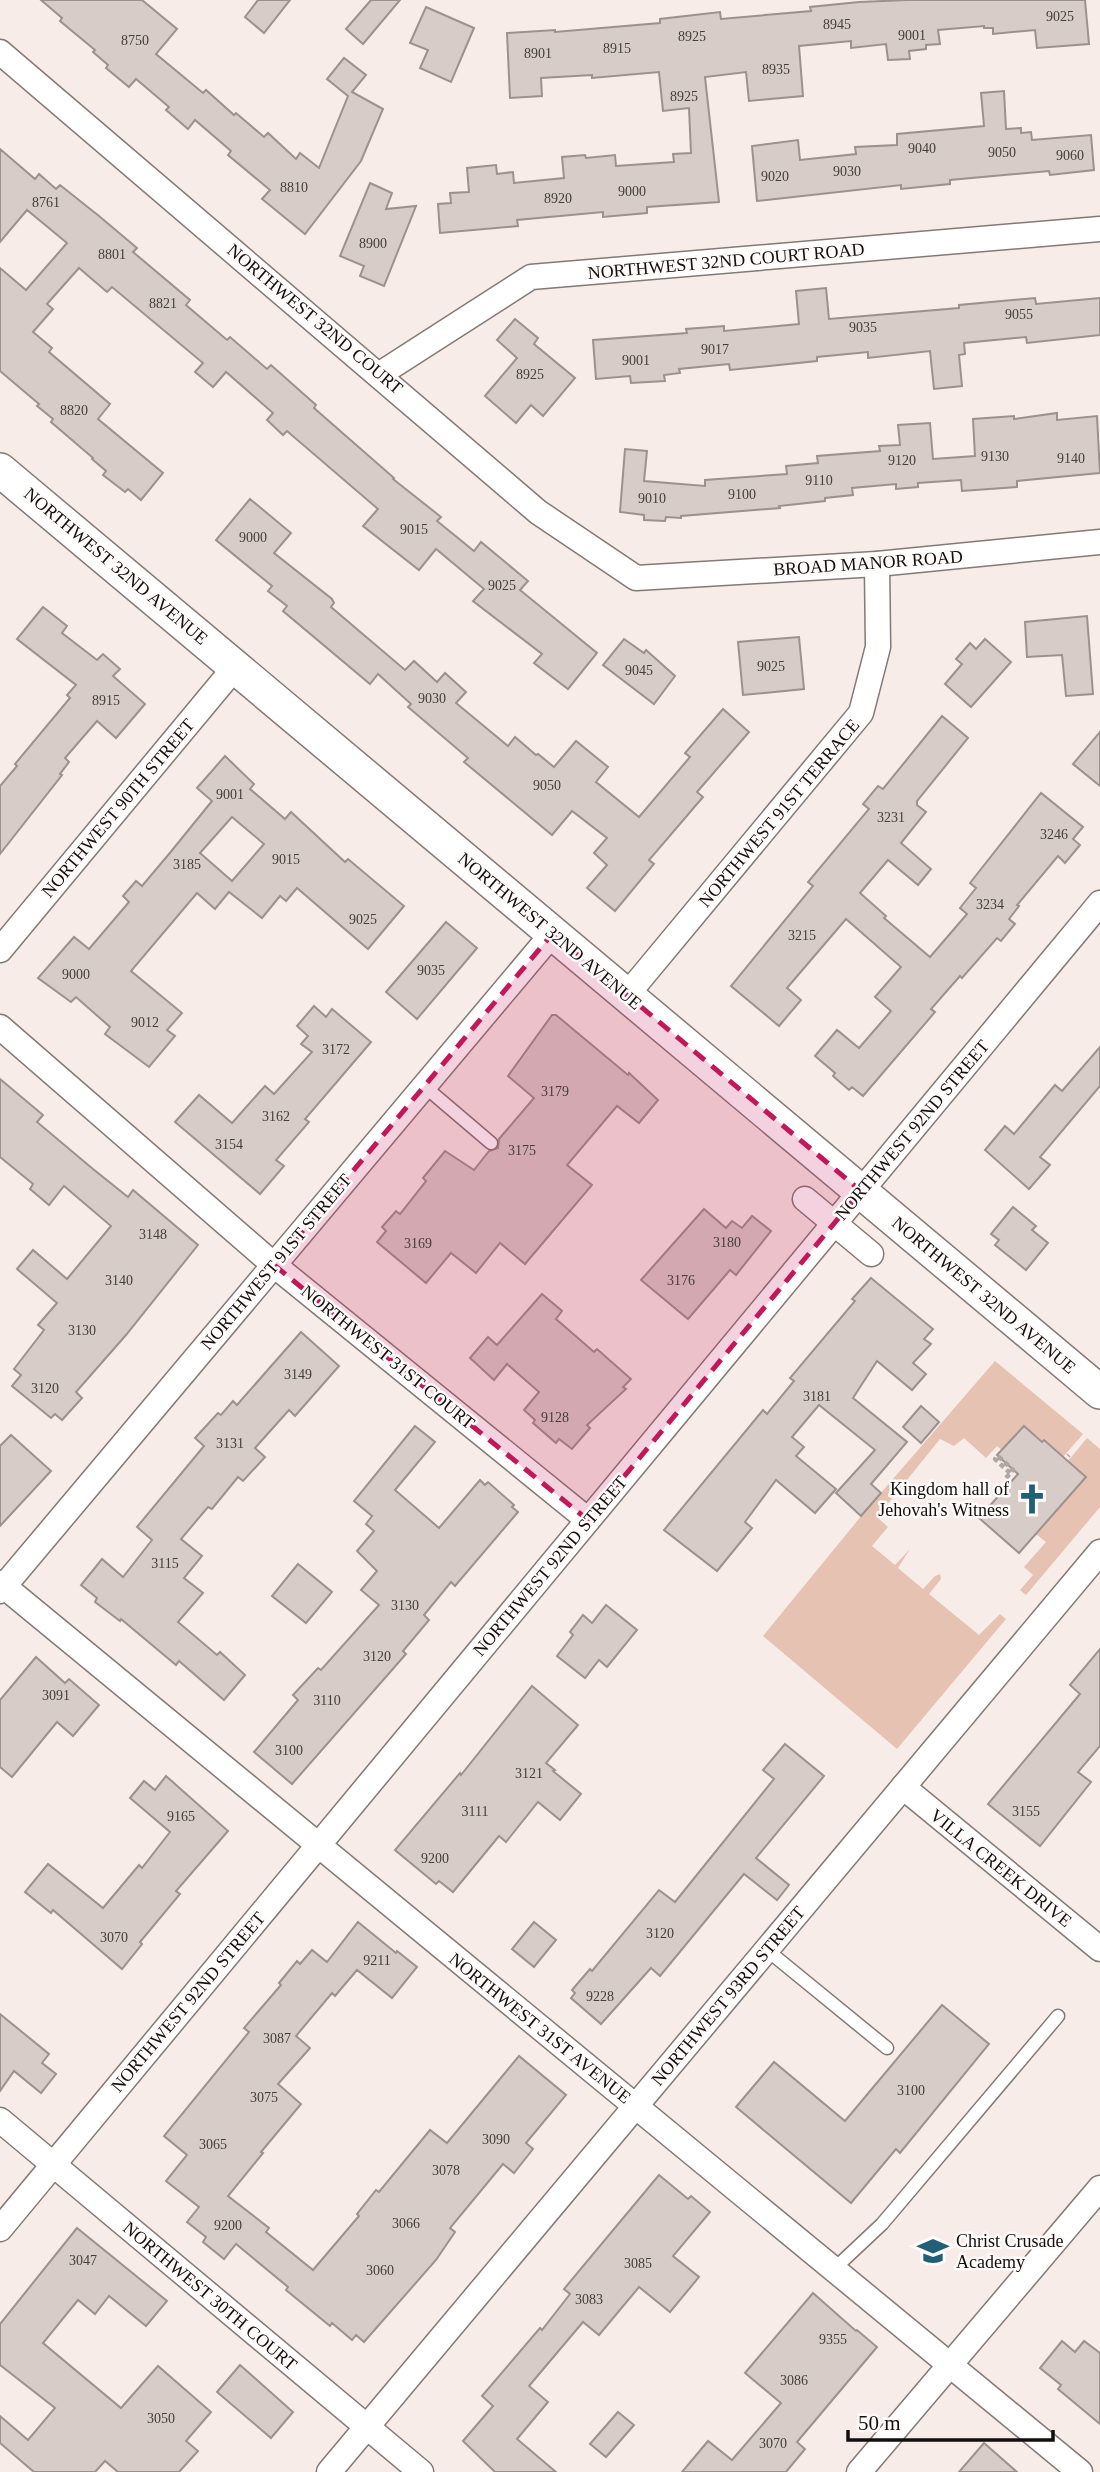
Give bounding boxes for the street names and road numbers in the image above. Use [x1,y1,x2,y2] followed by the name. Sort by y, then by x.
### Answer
[587,239,865,283] street label: NORTHWEST 32ND COURT ROAD
[223,240,407,398] street label: NORTHWEST 32ND COURT
[20,483,212,649] street label: NORTHWEST 32ND AVENUE
[773,546,963,580] street label: BROAD MANOR ROAD
[38,715,198,901] street label: NORTHWEST 90TH STREET
[695,715,863,911] street label: NORTHWEST 91ST TERRACE
[454,848,646,1014] street label: NORTHWEST 32ND AVENUE
[831,1036,993,1224] street label: NORTHWEST 92ND STREET
[197,1170,355,1354] street label: NORTHWEST 91ST STREET
[888,1212,1080,1378] street label: NORTHWEST 32ND AVENUE
[297,1281,479,1433] street label: NORTHWEST 31ST COURT
[469,1472,631,1660] street label: NORTHWEST 92ND STREET
[926,1805,1076,1931] street label: VILLA CREEK DRIVE
[647,1902,809,2090] street label: NORTHWEST 93RD STREET
[107,1908,269,2096] street label: NORTHWEST 92ND STREET
[445,1949,635,2107] street label: NORTHWEST 31ST AVENUE
[119,2217,301,2375] street label: NORTHWEST 30TH COURT

